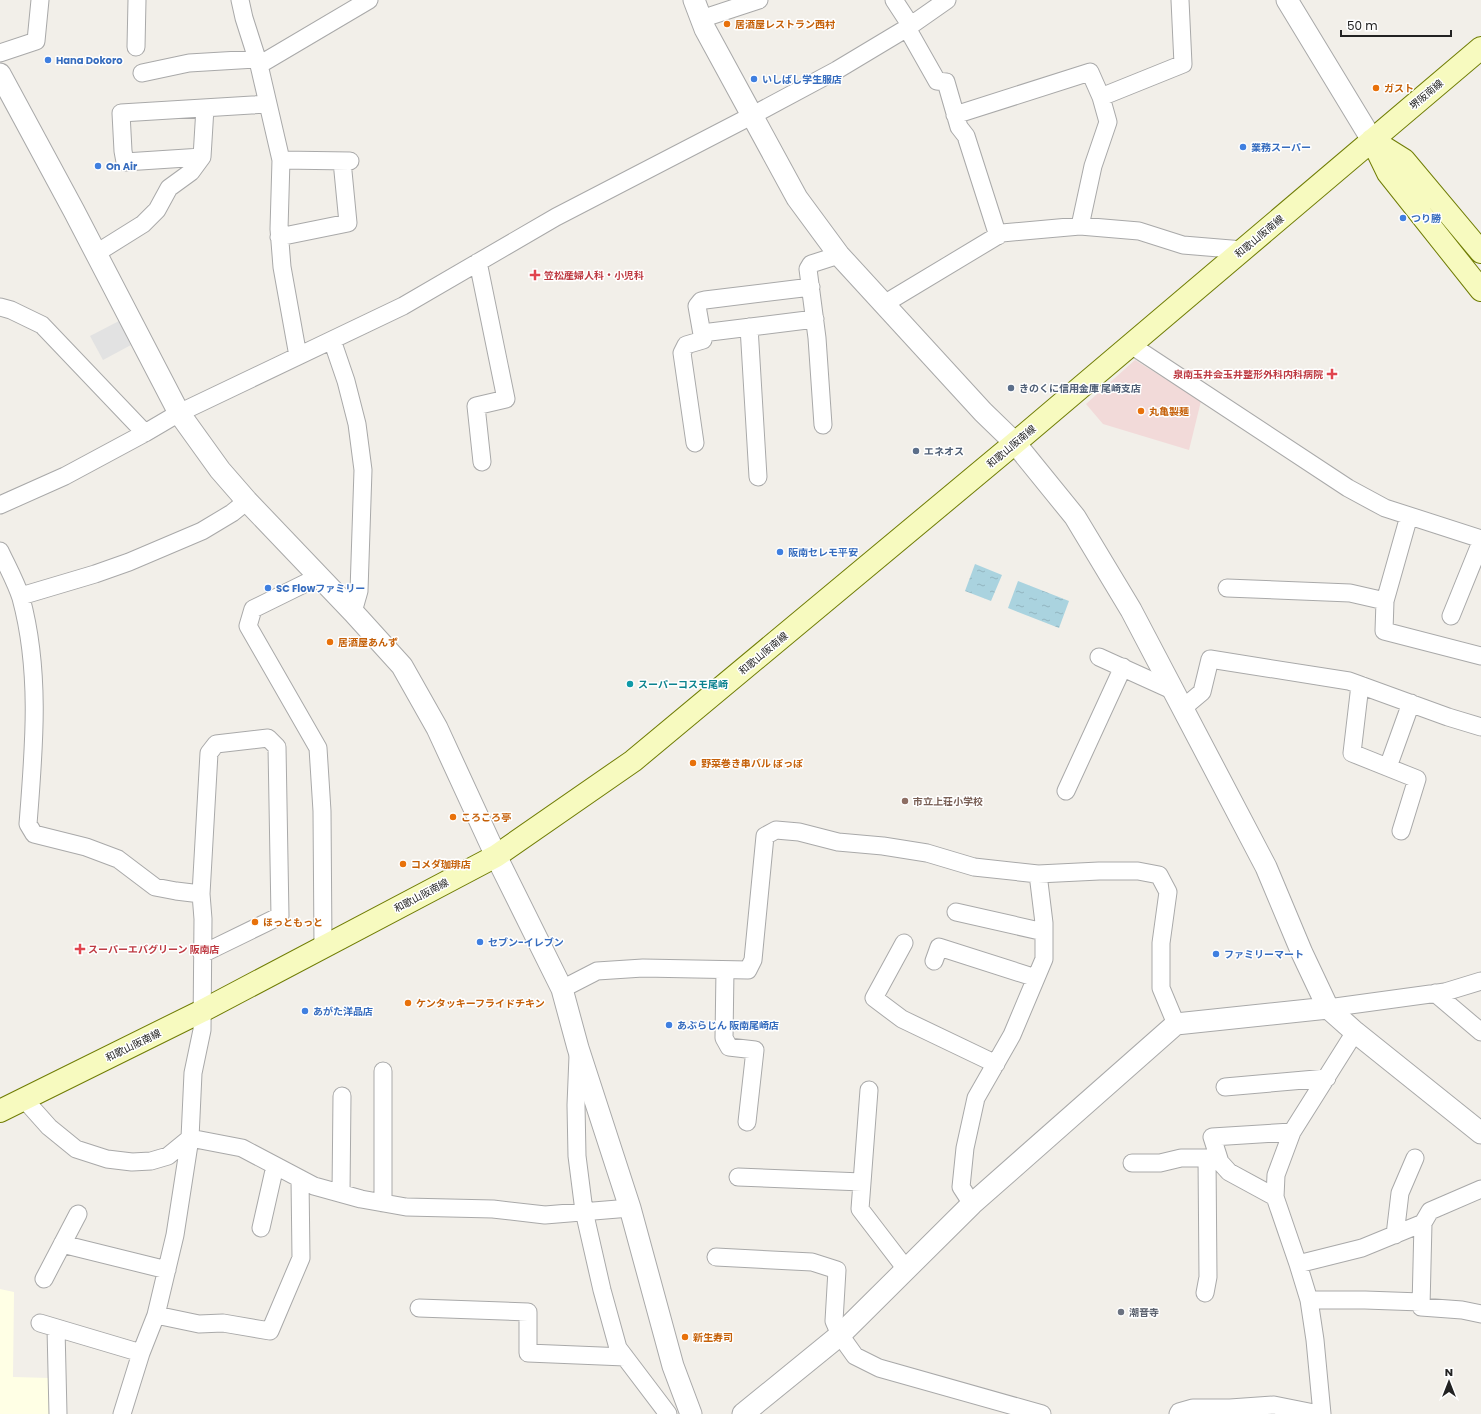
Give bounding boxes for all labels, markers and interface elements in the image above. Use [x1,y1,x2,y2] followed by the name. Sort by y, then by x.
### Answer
[1341,12,1451,38] scale bar
[735,17,835,32] place label: 居酒屋レストラン西村
[1347,17,1378,34] text: 50 m
[722,19,732,29] marker: 居酒屋レストラン西村
[56,53,123,68] place label: Hana Dokoro
[43,55,53,65] marker: Hana Dokoro
[762,72,842,87] place label: いしばし学生服店
[749,74,759,84] marker: いしばし学生服店
[1406,76,1446,113] street label: 堺阪南線
[1384,81,1414,96] place label: ガスト
[1371,83,1381,93] marker: ガスト
[1251,140,1311,155] place label: 業務スーパー
[1238,142,1248,152] marker: 業務スーパー
[106,159,138,174] place label: On Air
[93,161,103,171] marker: On Air
[1232,211,1287,261] street label: 和歌山阪南線
[1411,211,1441,226] place label: つり勝
[1398,213,1408,223] marker: つり勝
[543,268,644,283] place label: 笠松産婦人科・小児科
[529,269,541,281] marker: 笠松産婦人科・小児科
[1173,367,1323,382] place label: 泉南玉井会玉井整形外科内科病院
[1326,368,1338,380] marker: 泉南玉井会玉井整形外科内科病院
[1019,381,1141,396] place label: きのくに信用金庫 尾崎支店
[1006,383,1016,393] marker: きのくに信用金庫 尾崎支店
[1149,404,1189,419] place label: 丸亀製麺
[1136,406,1146,416] marker: 丸亀製麺
[984,421,1039,471] street label: 和歌山阪南線
[924,444,964,459] place label: エネオス
[911,446,921,456] marker: エネオス
[788,545,858,560] place label: 阪南セレモ平安
[775,547,785,557] marker: 阪南セレモ平安
[276,581,365,596] place label: SC Flowファミリー
[263,583,273,593] marker: SC Flowファミリー
[736,628,791,678] street label: 和歌山阪南線
[338,635,398,650] place label: 居酒屋あんず
[325,637,335,647] marker: 居酒屋あんず
[638,677,728,692] place label: スーパーコスモ尾崎
[625,679,635,689] marker: スーパーコスモ尾崎
[701,756,803,771] place label: 野菜巻き串バル ぽっぽ
[688,758,698,768] marker: 野菜巻き串バル ぽっぽ
[913,794,983,809] place label: 市立上荘小学校
[900,796,910,806] marker: 市立上荘小学校
[461,810,511,825] place label: ころころ亭
[448,812,458,822] marker: ころころ亭
[411,857,471,872] place label: コメダ珈琲店
[398,859,408,869] marker: コメダ珈琲店
[391,875,451,916] street label: 和歌山阪南線
[263,915,323,930] place label: ほっともっと
[250,917,260,927] marker: ほっともっと
[488,935,564,950] place label: セブン-イレブン
[475,937,485,947] marker: セブン-イレブン
[88,942,220,957] place label: スーパーエバグリーン 阪南店
[75,944,85,954] marker: スーパーエバグリーン 阪南店
[1224,947,1304,962] place label: ファミリーマート
[1211,949,1221,959] marker: ファミリーマート
[416,996,545,1011] place label: ケンタッキーフライドチキン
[403,998,413,1008] marker: ケンタッキーフライドチキン
[313,1004,373,1019] place label: あがた洋品店
[300,1006,310,1016] marker: あがた洋品店
[677,1018,779,1033] place label: あぶらじん 阪南尾崎店
[664,1020,674,1030] marker: あぶらじん 阪南尾崎店
[103,1026,163,1065] street label: 和歌山阪南線
[1129,1305,1159,1320] place label: 潮音寺
[1116,1307,1126,1317] marker: 潮音寺
[693,1330,733,1345] place label: 新生寿司
[680,1332,690,1342] marker: 新生寿司
[1429,1362,1469,1402] north arrow
[1445,1364,1453,1380] text: N

